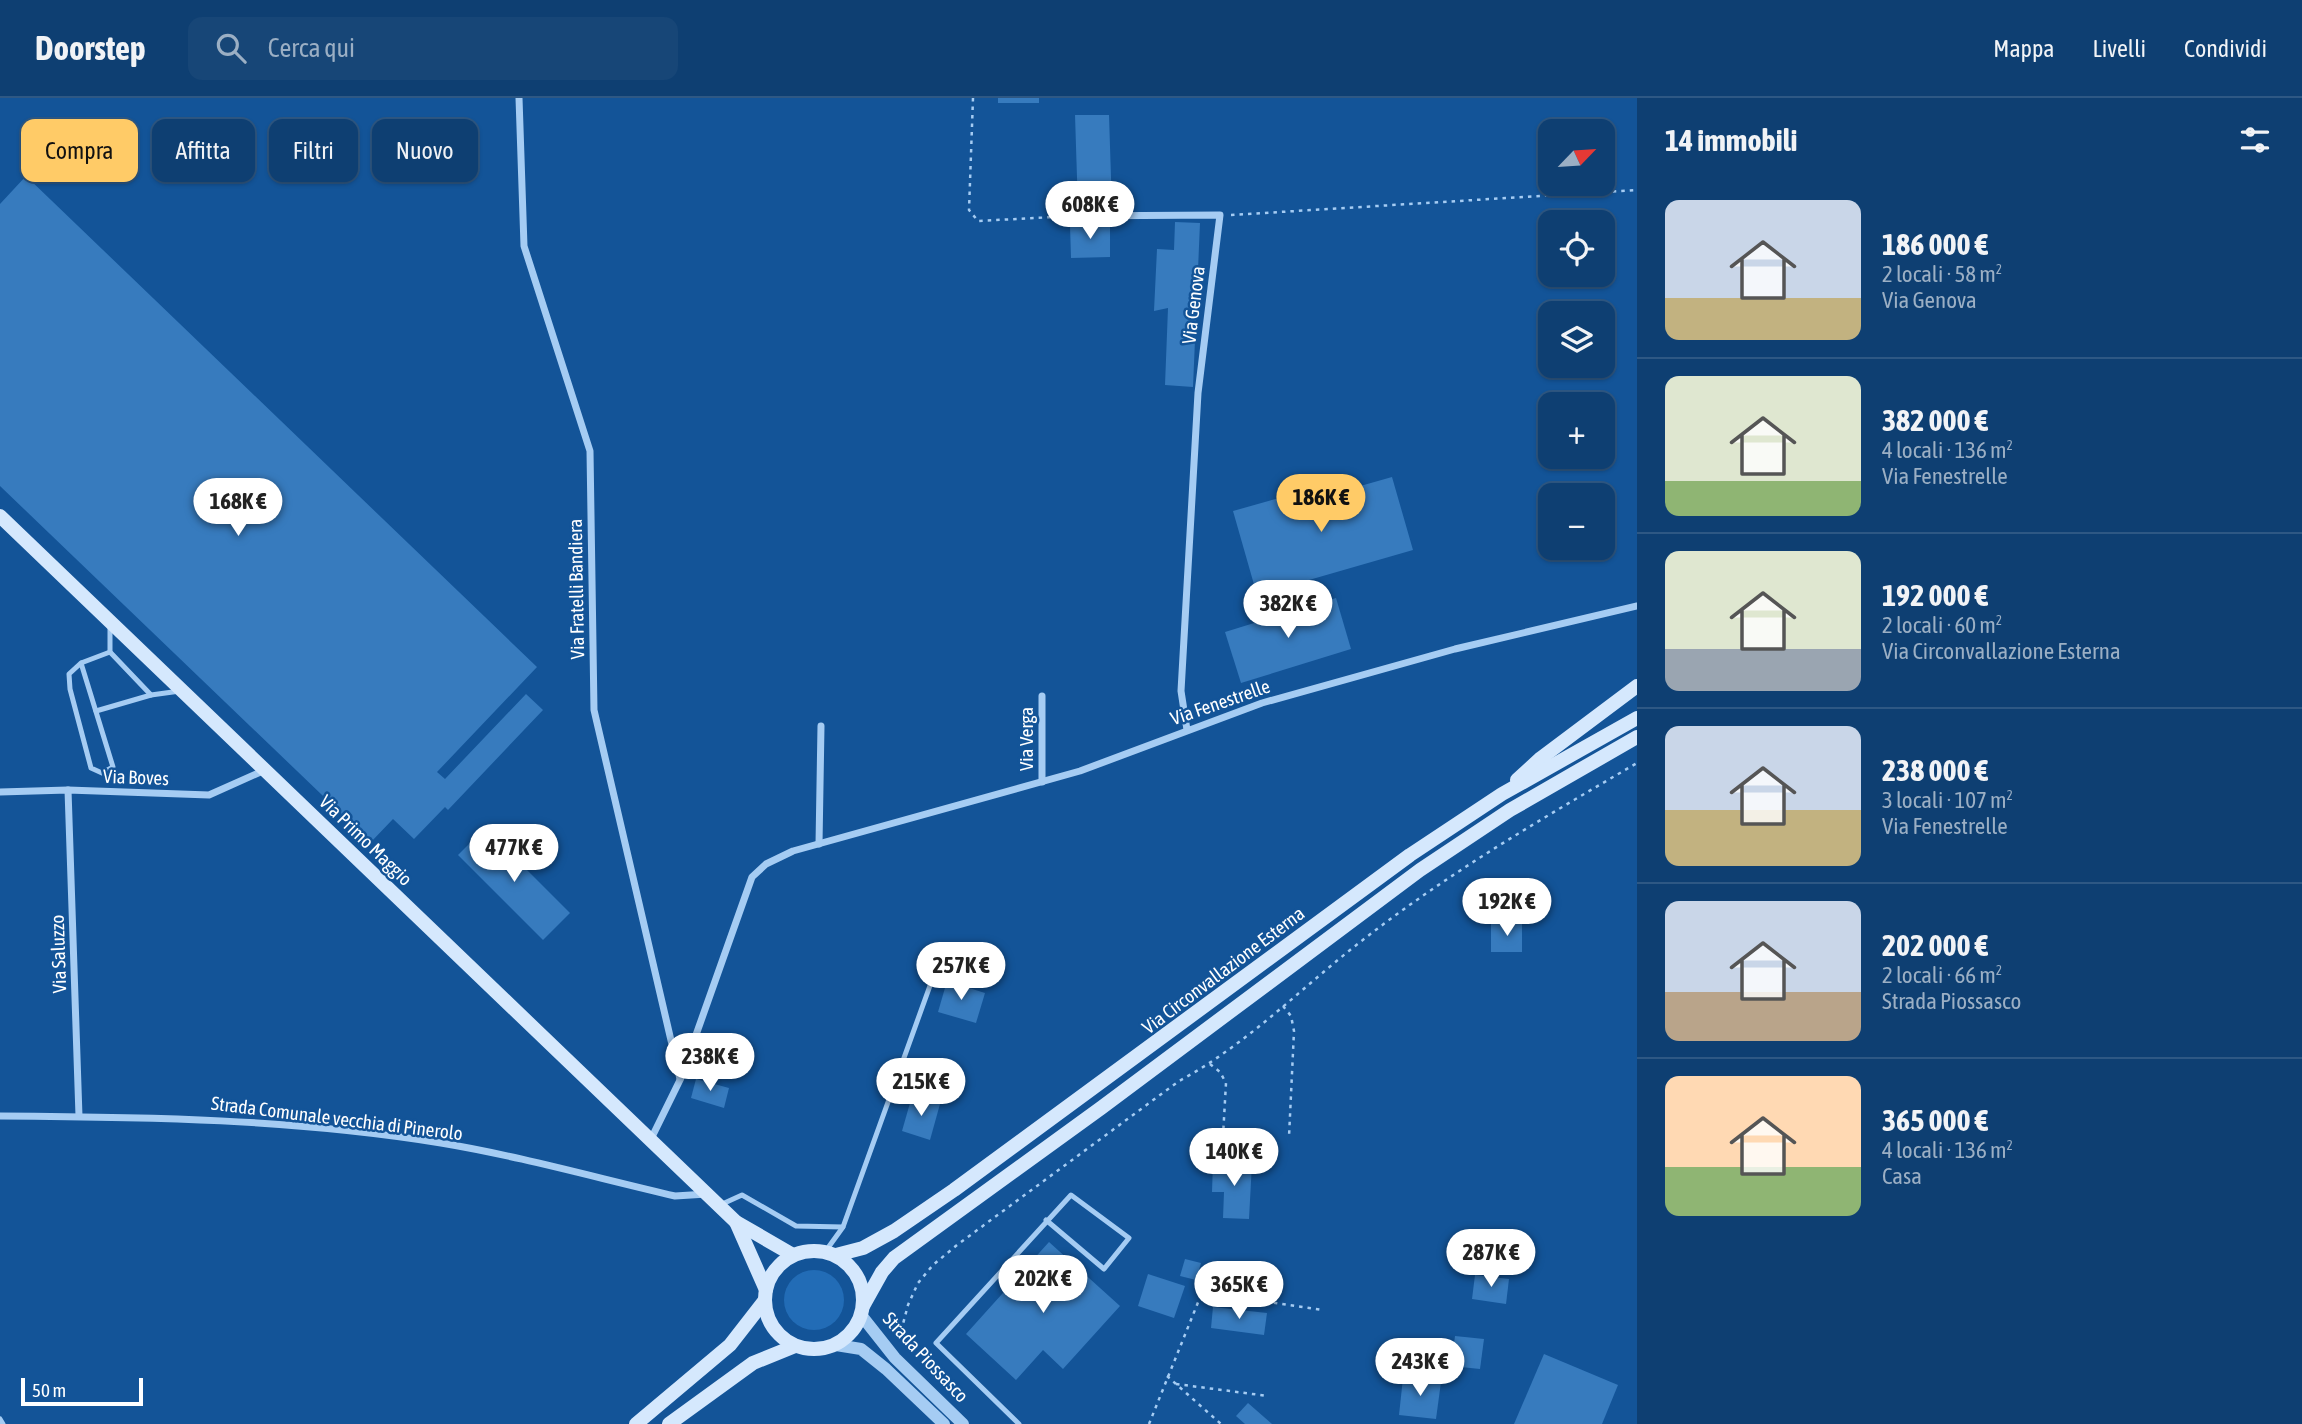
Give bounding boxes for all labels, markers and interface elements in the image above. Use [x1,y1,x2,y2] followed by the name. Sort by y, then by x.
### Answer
[188,17,678,80] search box
[35,29,146,67] text: Doorstep
[212,29,250,67] icon: search
[268,33,355,63] text: Cerca qui
[1993,35,2054,62] text: Mappa
[2092,35,2146,62] text: Livelli
[2184,35,2267,62] text: Condividi
[21,119,138,182] chip: Compra
[152,119,255,182] chip: Affitta
[269,119,358,182] chip: Filtri
[372,119,478,182] chip: Nuovo
[1538,119,1615,196] north arrow
[1538,119,1615,560] map controls
[2236,121,2274,159] icon: filters
[1665,123,1797,157] text: 14 immobili
[1033,181,1147,241] pin: 608K €
[1061,191,1119,217] text: 608K €
[1538,210,1615,287] button: locate
[1882,227,1988,261] text: 186 000 €
[1721,228,1805,312] icon: home
[1882,261,2002,287] text: 2 locali · 58 m²
[1177,265,1209,345] street label: Via Genova
[1882,287,1977,313] text: Via Genova
[1538,301,1615,378] button: layers
[1538,392,1615,469] button: +
[1882,403,1988,437] text: 382 000 €
[1721,404,1805,488] icon: home
[1882,437,2013,463] text: 4 locali · 136 m²
[1882,463,2008,489] text: Via Fenestrelle
[1264,474,1378,534] pin: 186K €
[181,478,295,538] pin: 168K €
[1538,483,1615,560] button: −
[1292,484,1350,510] text: 186K €
[209,488,267,514] text: 168K €
[564,519,588,659] street label: Via Fratelli Bandiera
[1882,578,1988,612] text: 192 000 €
[1721,579,1805,663] icon: home
[1231,580,1345,640] pin: 382K €
[1259,590,1317,616] text: 382K €
[1882,612,2002,638] text: 2 locali · 60 m²
[1882,638,2121,664] text: Via Circonvallazione Esterna
[1167,675,1273,729] street label: Via Fenestrelle
[1015,707,1037,771] street label: Via Verga
[1882,753,1988,787] text: 238 000 €
[1721,754,1805,838] icon: home
[103,765,170,789] street label: Via Boves
[1882,787,2013,813] text: 3 locali · 107 m²
[315,790,417,890] street label: Via Primo Maggio
[1882,813,2008,839] text: Via Fenestrelle
[457,824,571,884] pin: 477K €
[485,834,543,860] text: 477K €
[1450,878,1564,938] pin: 192K €
[1478,888,1536,914] text: 192K €
[1138,902,1308,1038] street label: Via Circonvallazione Esterna
[46,914,70,994] street label: Via Saluzzo
[1882,928,1988,962] text: 202 000 €
[1721,929,1805,1013] icon: home
[904,942,1018,1002] pin: 257K €
[932,952,990,978] text: 257K €
[1882,962,2002,988] text: 2 locali · 66 m²
[1882,988,2021,1014] text: Strada Piossasco
[653,1034,767,1093] pin: 238K €
[681,1043,739,1069] text: 238K €
[864,1058,978,1118] pin: 215K €
[892,1068,950,1094] text: 215K €
[210,1092,464,1144] street label: Strada Comunale vecchia di Pinerolo
[1882,1103,1988,1137] text: 365 000 €
[1721,1104,1805,1188] icon: home
[1177,1128,1291,1188] pin: 140K €
[1882,1137,2013,1163] text: 4 locali · 136 m²
[1205,1138,1263,1164] text: 140K €
[1882,1163,1922,1189] text: Casa
[1434,1230,1548,1289] pin: 287K €
[1462,1239,1520,1265] text: 287K €
[986,1256,1100,1315] pin: 202K €
[1182,1262,1296,1321] pin: 365K €
[1014,1265,1072,1291] text: 202K €
[1210,1271,1268,1297] text: 365K €
[879,1307,973,1407] street label: Strada Piossasco
[1363,1338,1477,1398] pin: 243K €
[1391,1348,1449,1374] text: 243K €
[21,1375,144,1407] scale bar
[32,1379,66,1401] text: 50 m

